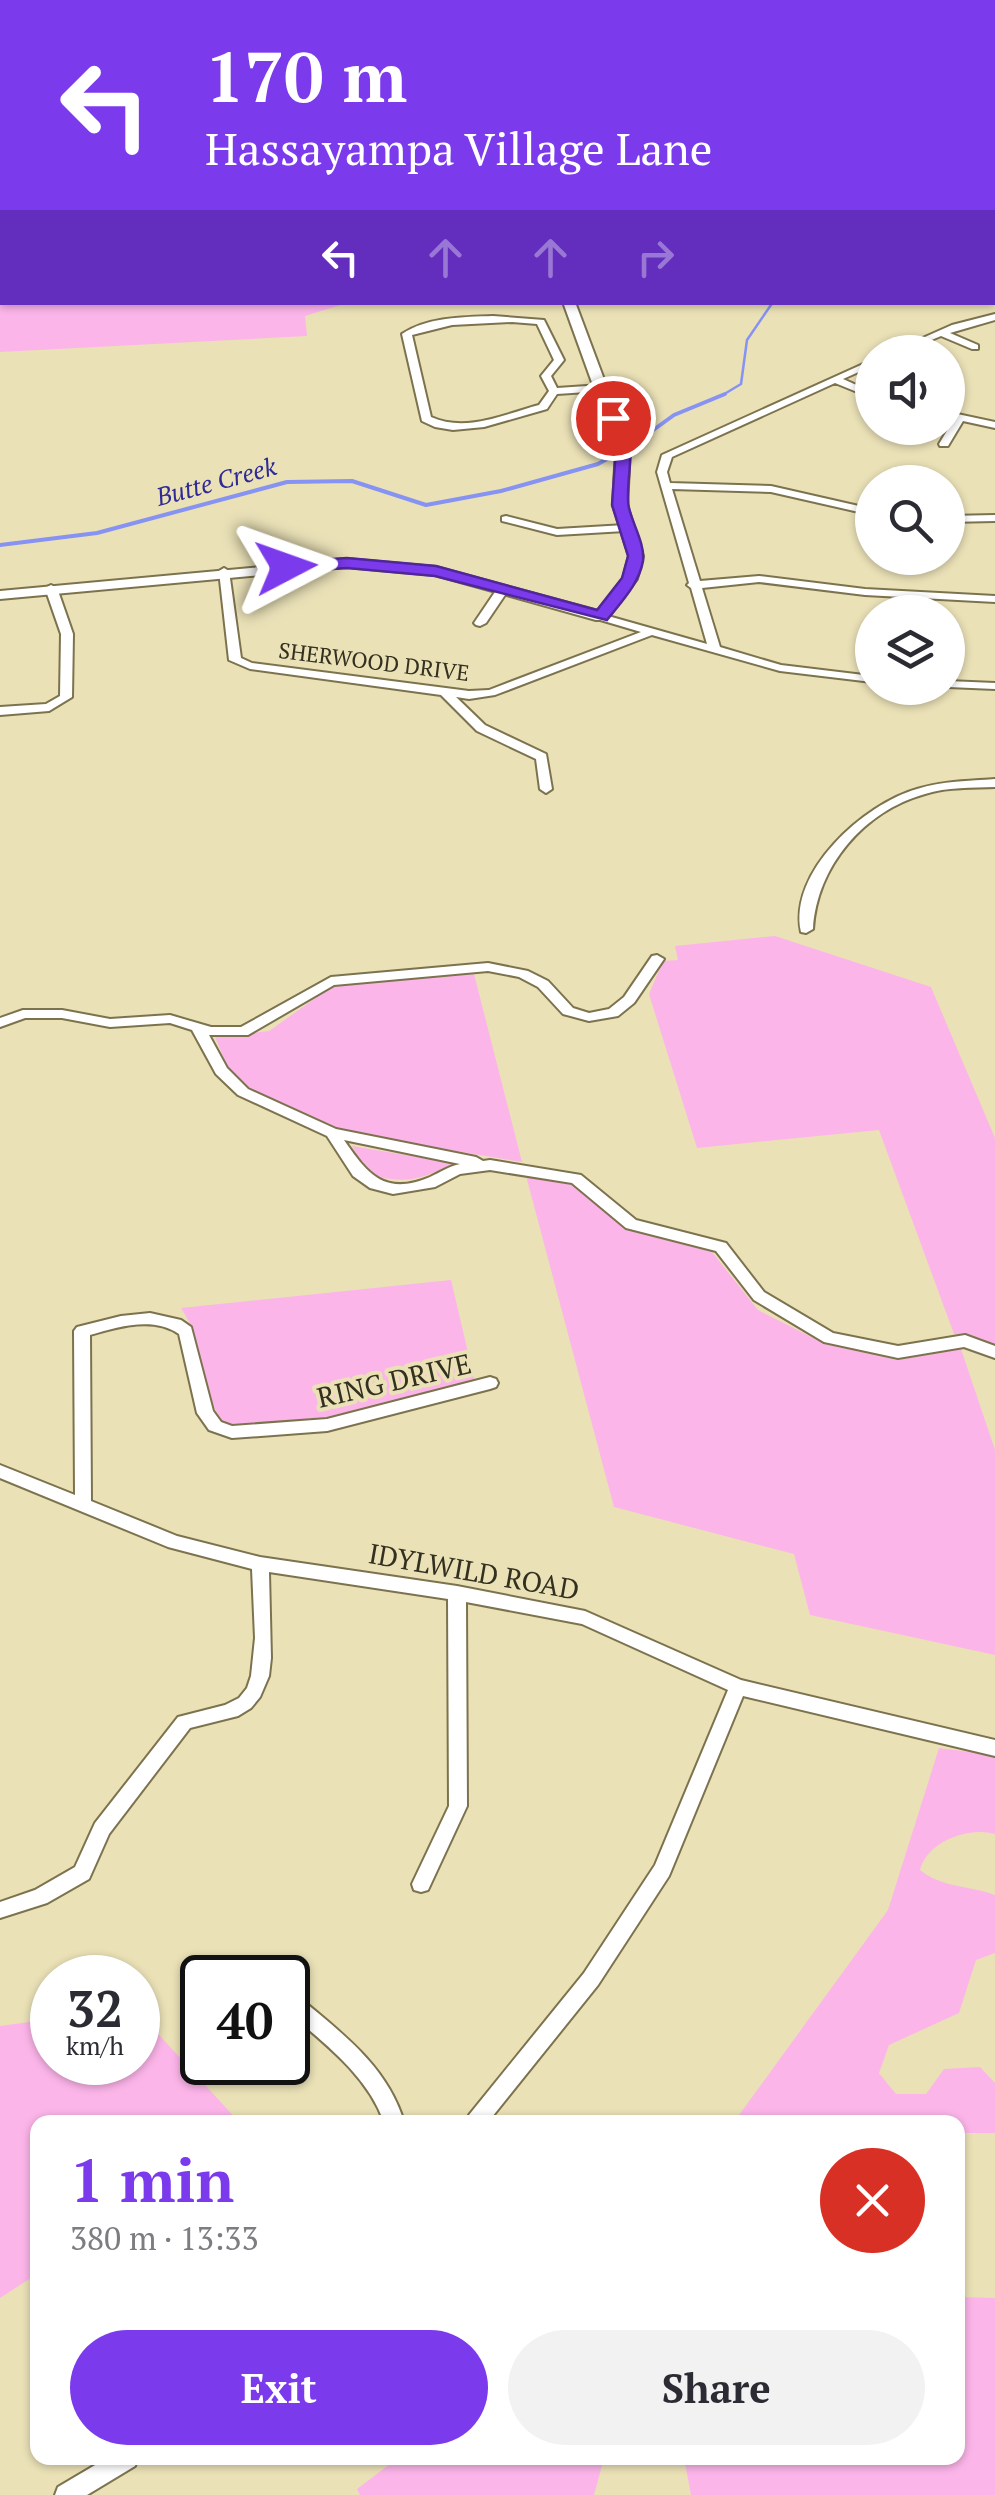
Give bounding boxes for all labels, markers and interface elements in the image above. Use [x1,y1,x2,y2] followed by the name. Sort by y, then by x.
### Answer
[205,29,407,122] text: 170 m
[40,40,170,170] icon: left
[205,118,712,178] text: Hassayampa Village Lane
[313,230,368,285] icon: left
[418,230,473,285] icon: ahead
[523,230,578,285] icon: ahead
[628,230,683,285] icon: right
[855,335,965,705] map controls
[855,335,965,445] button: sound
[571,376,656,461] pin
[586,391,641,446] icon: arrive
[151,449,281,513] water label: Butte Creek
[855,465,965,575] button: search
[234,515,338,619] position arrow
[855,595,965,705] button: layers
[277,635,471,687] street label: SHERWOOD DRIVE
[313,1344,475,1416] street label: RING DRIVE
[366,1534,582,1608] street label: IDYLWILD ROAD
[180,1955,310,2085] speed limit sign: 40
[67,1975,123,2041] text: 32
[66,2029,124,2062] text: km/h
[70,2140,234,2219] text: 1 min
[820,2148,925,2253] button: close
[70,2217,258,2259] text: 380 m · 13:33
[70,2330,488,2445] button: Exit
[508,2330,925,2445] button: Share

